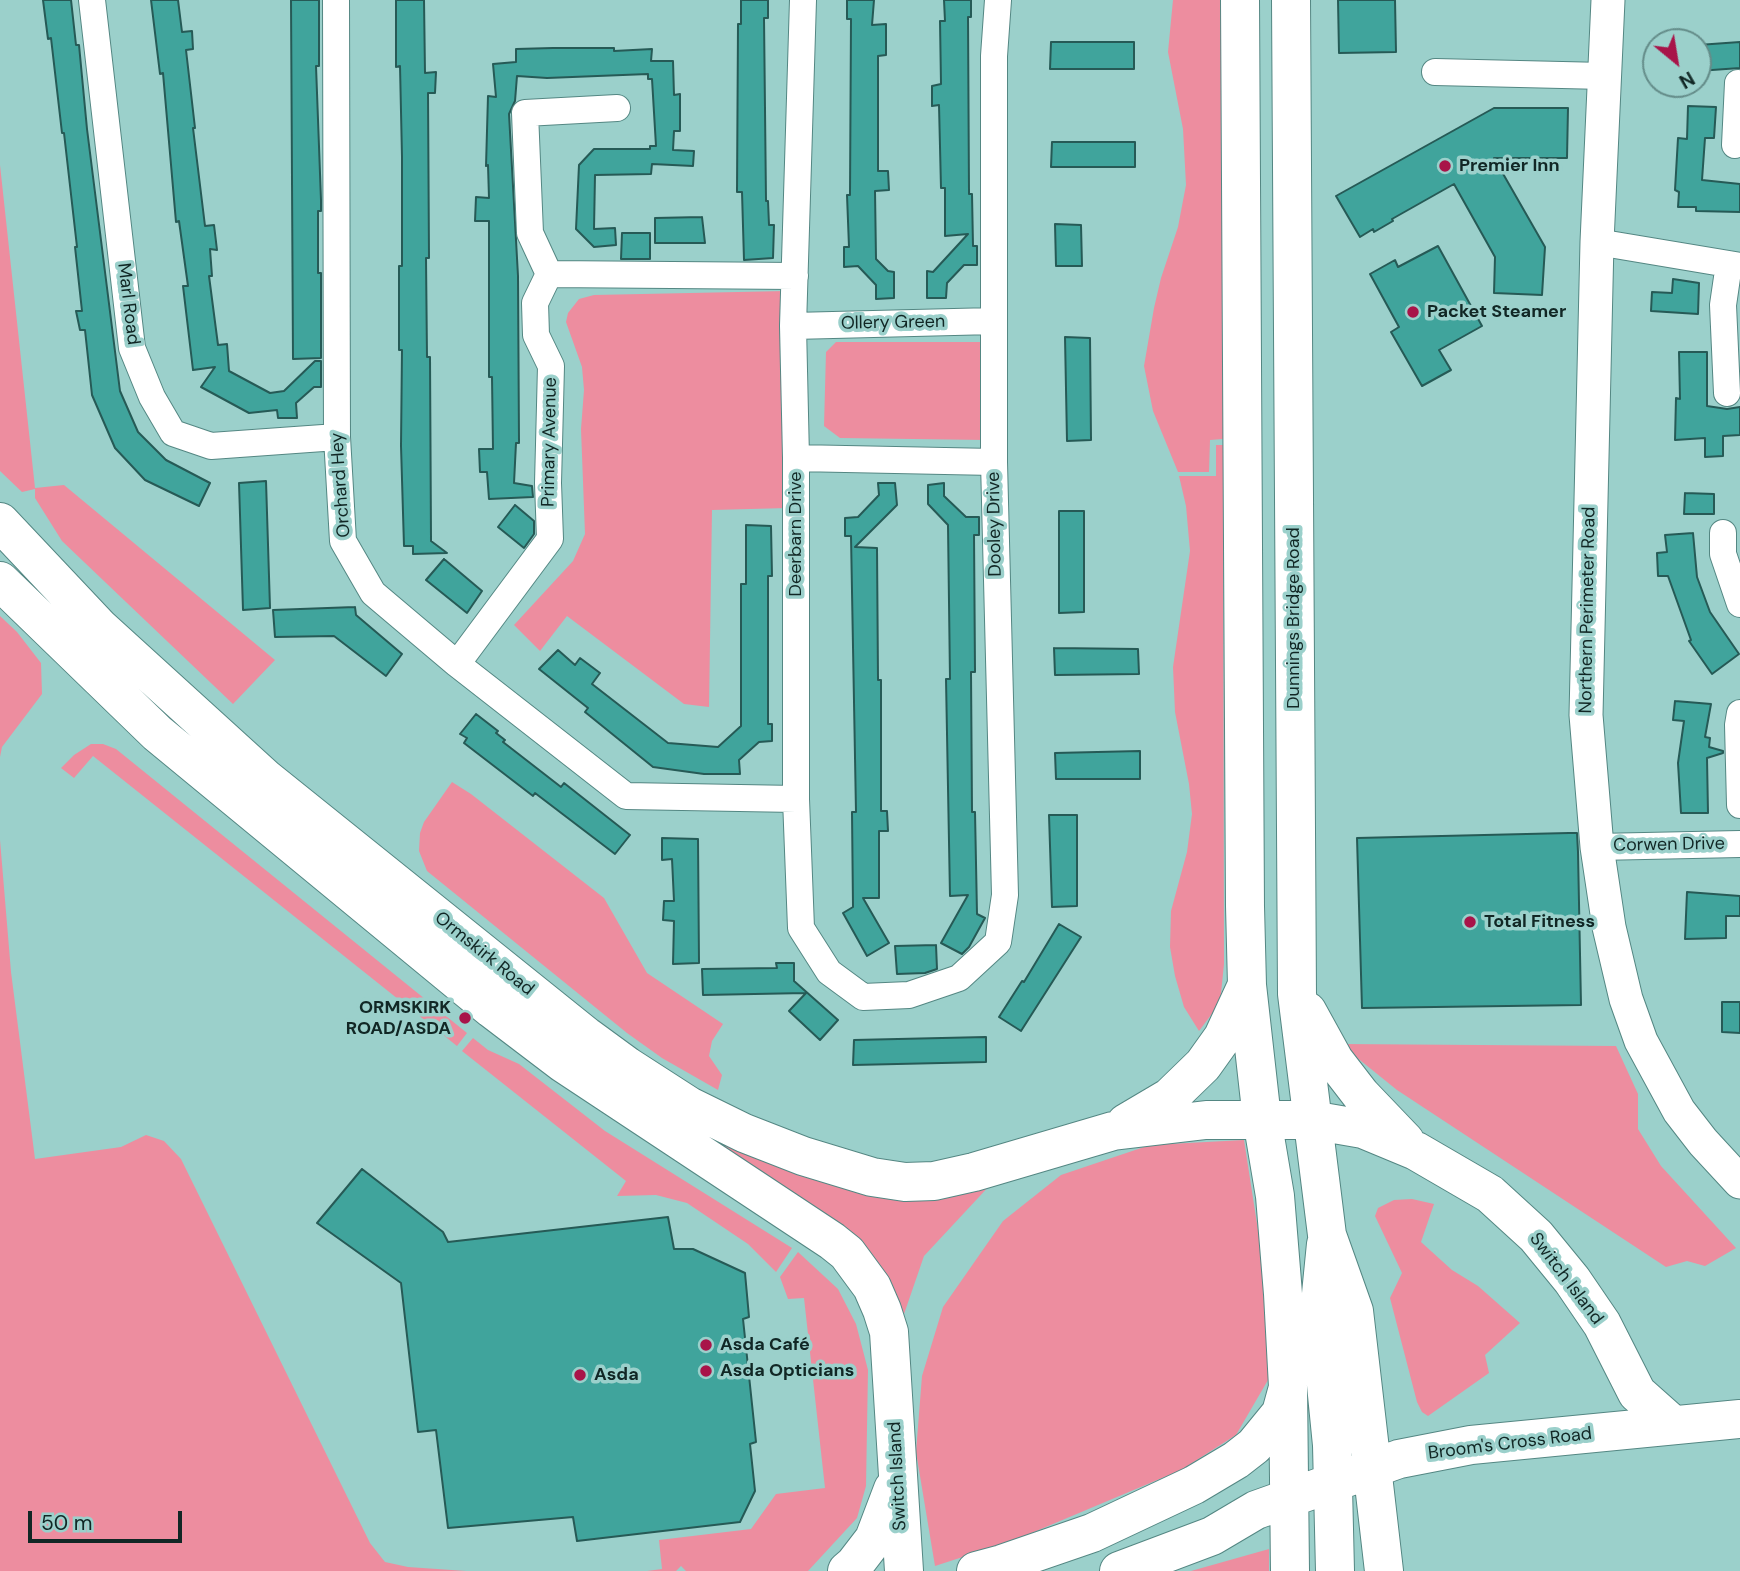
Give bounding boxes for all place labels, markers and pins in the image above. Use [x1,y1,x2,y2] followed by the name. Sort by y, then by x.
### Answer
[1459,155,1560,177] place label: Premier Inn
[1437,158,1453,174] marker: Premier Inn
[1427,301,1566,323] place label: Packet Steamer
[1405,304,1421,320] marker: Packet Steamer
[1484,911,1595,933] place label: Total Fitness
[1462,914,1478,930] marker: Total Fitness
[346,997,451,1040] place label: ORMSKIRK ROAD/ASDA
[457,1010,473,1026] marker: ORMSKIRK ROAD/ASDA
[720,1334,810,1356] place label: Asda Café
[698,1337,714,1353] marker: Asda Café
[720,1360,854,1382] place label: Asda Opticians
[698,1363,714,1379] marker: Asda Opticians
[594,1364,639,1386] place label: Asda
[572,1367,588,1383] marker: Asda

